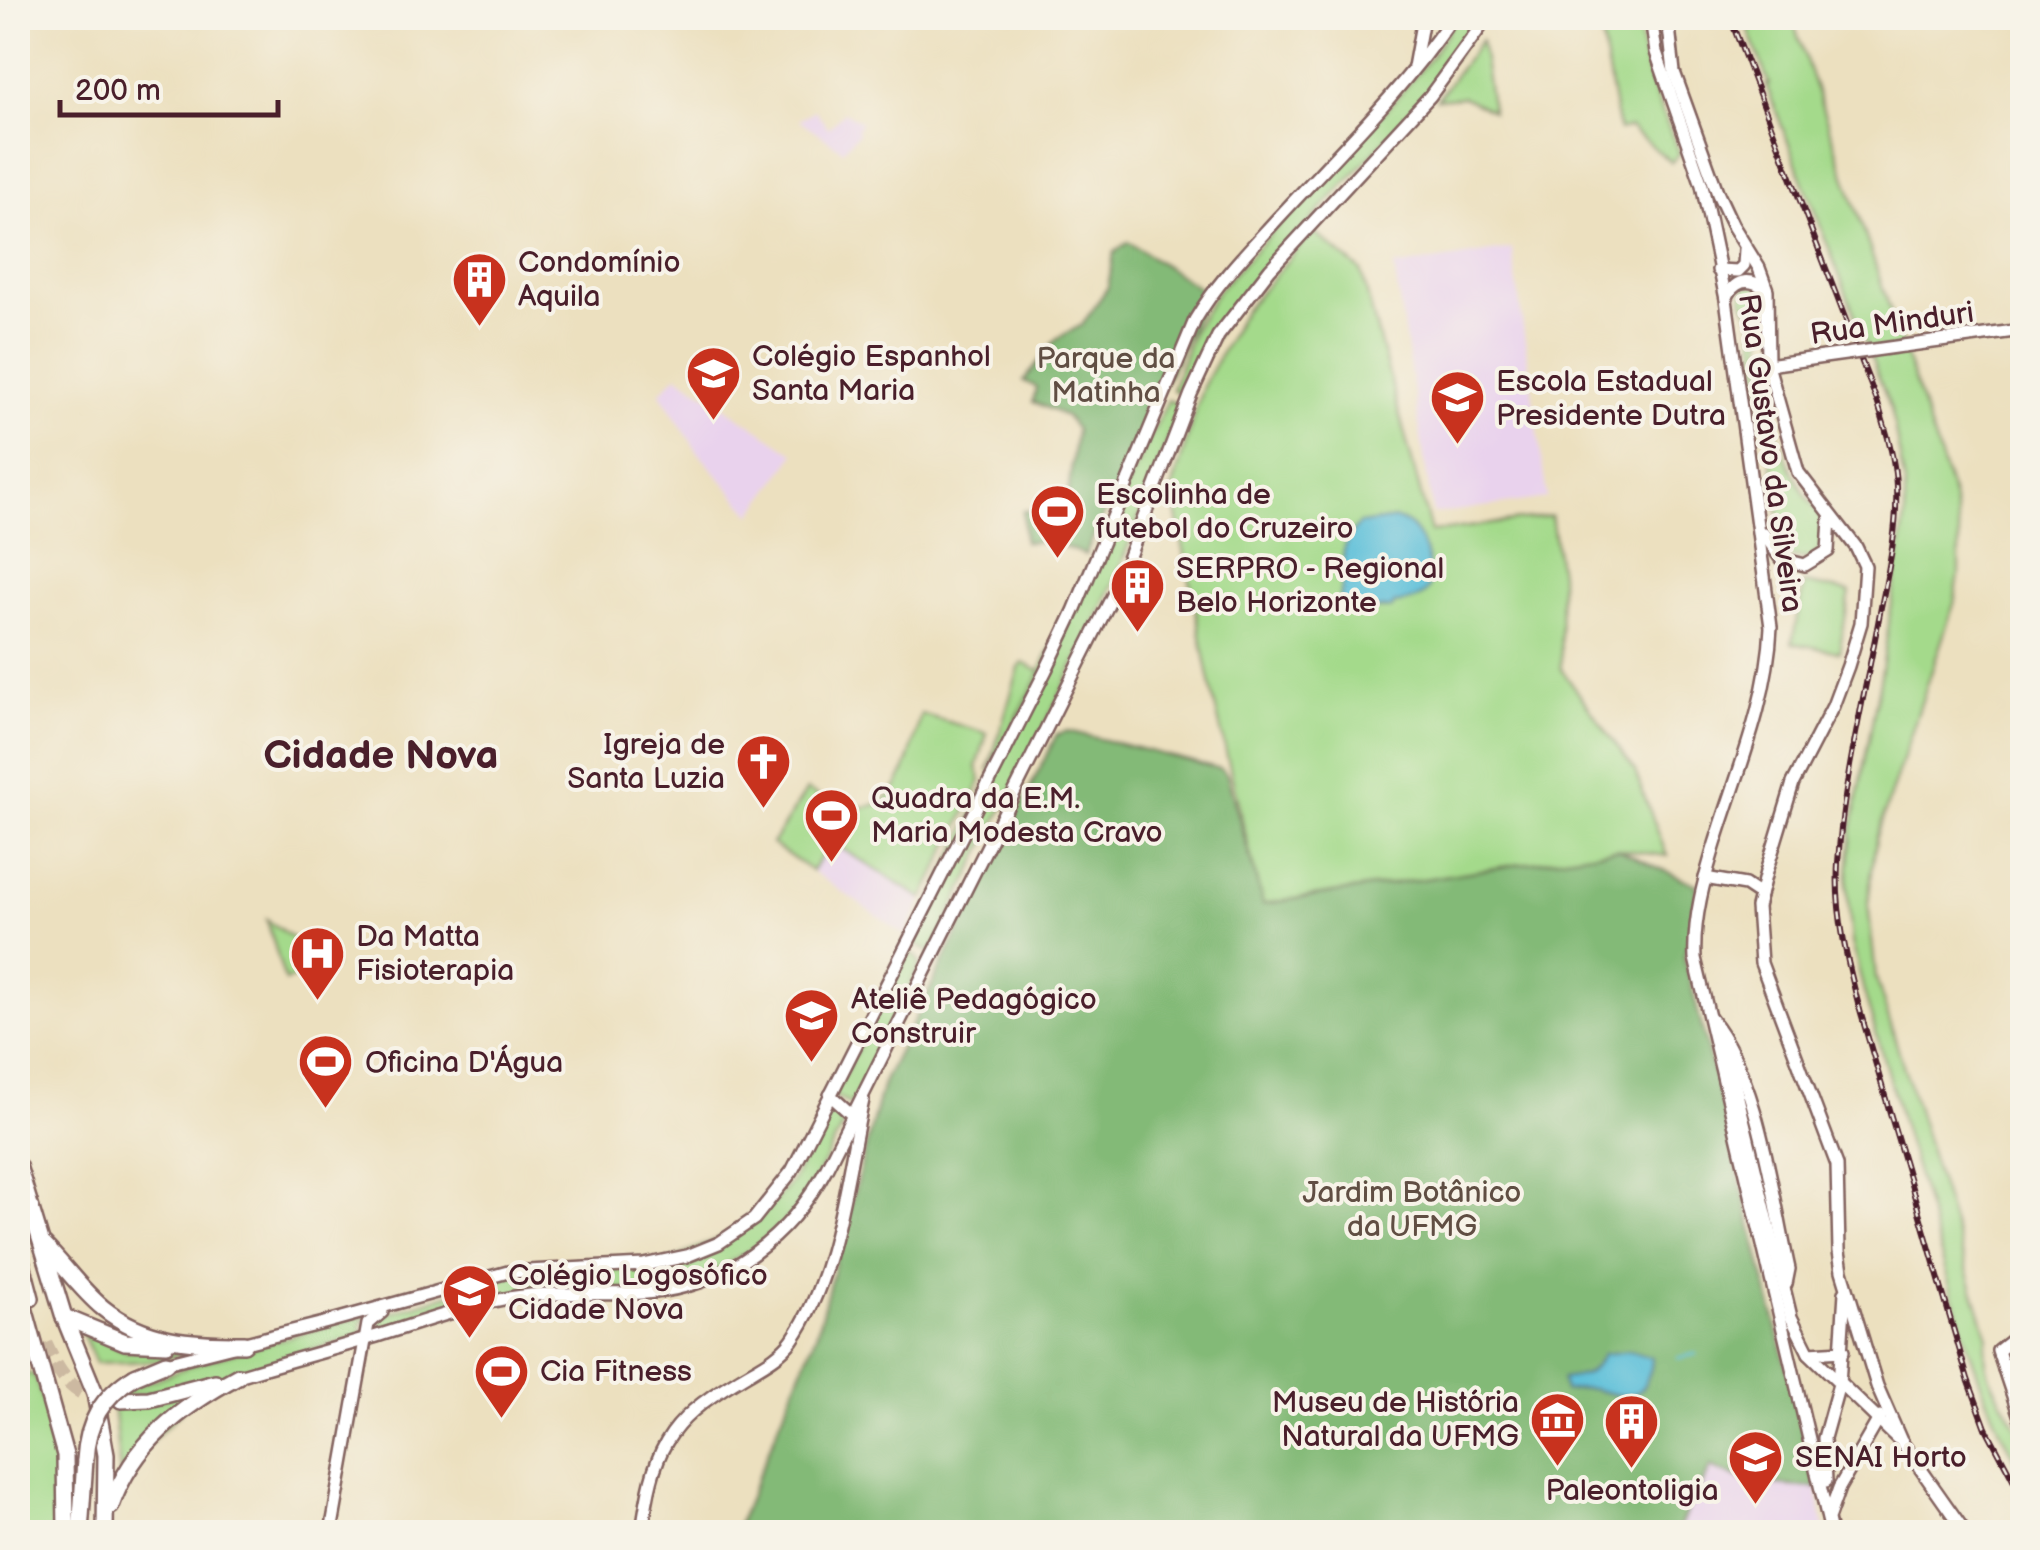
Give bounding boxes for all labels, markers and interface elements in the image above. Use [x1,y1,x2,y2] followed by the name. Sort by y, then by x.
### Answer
[60,55,278,117] scale bar
[75,73,161,109] text: 200 m
[518,245,680,315] place label: Condomínio Aquila
[449,249,509,328] building icon: Condomínio Aquila
[1730,292,1810,615] street label: Rua Gustavo da Silveira
[1808,295,1976,353] street label: Rua Minduri
[752,339,991,409] place label: Colégio Espanhol Santa Maria
[1036,341,1176,411] park label: Parque da Matinha
[683,343,743,422] school or university icon: Colégio Espanhol Santa Maria
[1496,364,1726,434] place label: Escola Estadual Presidente Dutra
[1427,368,1487,447] school or university icon: Escola Estadual Presidente Dutra
[1096,477,1353,547] place label: Escolinha de futebol do Cruzeiro
[1027,481,1087,560] sports icon: Escolinha de futebol do Cruzeiro
[1176,551,1444,621] place label: SERPRO - Regional Belo Horizonte
[1107,555,1167,634] building icon: SERPRO - Regional Belo Horizonte
[567,727,725,797] place label: Igreja de Santa Luzia
[734,731,794,810] church icon: Igreja de Santa Luzia
[263,732,499,780] district label: Cidade Nova
[871,781,1163,851] place label: Quadra da E.M. Maria Modesta Cravo
[802,785,862,864] sports icon: Quadra da E.M. Maria Modesta Cravo
[356,919,514,989] place label: Da Matta Fisioterapia
[287,923,347,1002] hospital icon: Da Matta Fisioterapia
[851,982,1097,1052] place label: Ateliê Pedagógico Construir
[782,986,842,1065] school or university icon: Ateliê Pedagógico Construir
[296,1032,356,1111] sports icon: Oficina D'Água
[365,1044,563,1081] place label: Oficina D'Água
[1303,1175,1521,1245] park label: Jardim Botânico da UFMG
[508,1258,768,1328] place label: Colégio Logosófico Cidade Nova
[439,1262,499,1341] school or university icon: Colégio Logosófico Cidade Nova
[471,1341,531,1420] sports icon: Cia Fitness
[540,1354,692,1390] place label: Cia Fitness
[1272,1385,1519,1455] place label: Museu de História Natural da UFMG
[1528,1389,1588,1468] museum icon: Museu de História Natural da UFMG
[1602,1392,1662,1471] building icon: Paleontoligia
[1726,1427,1786,1506] school or university icon: SENAI Horto
[1795,1440,1967,1476] place label: SENAI Horto
[1545,1473,1719,1509] place label: Paleontoligia

